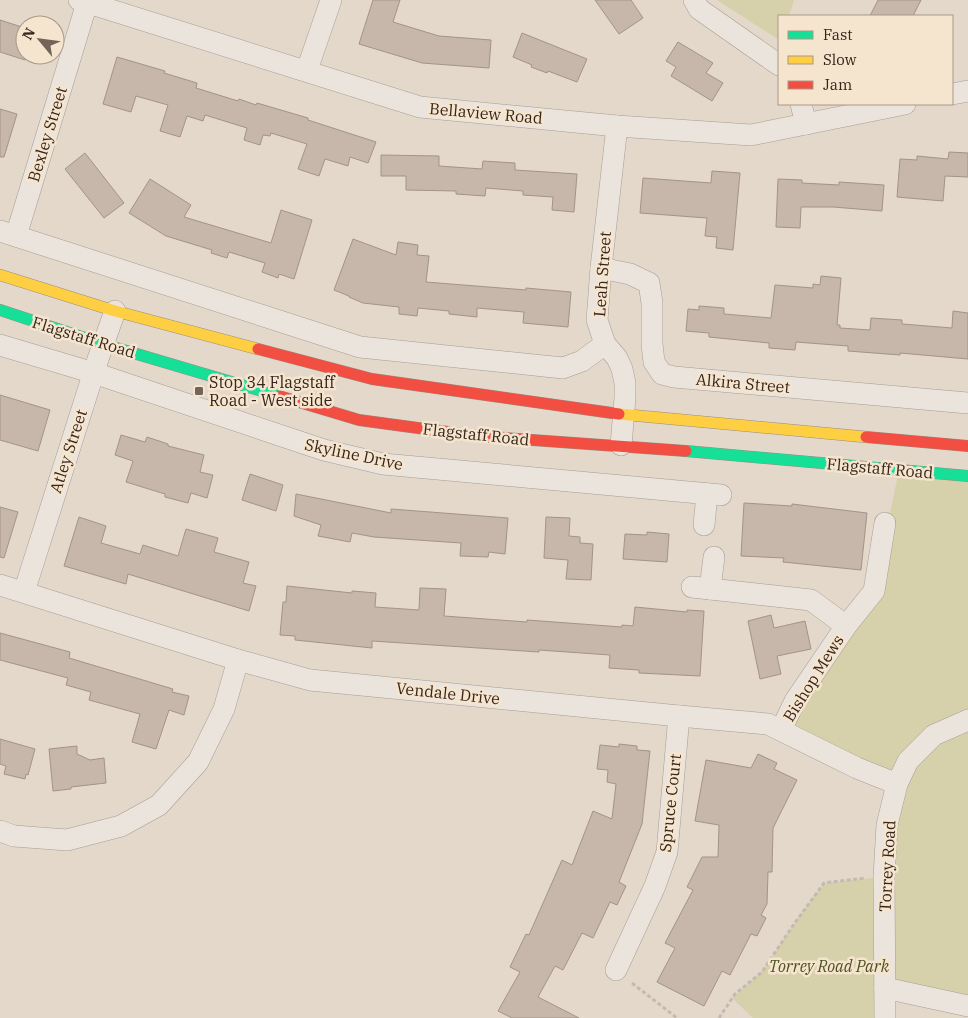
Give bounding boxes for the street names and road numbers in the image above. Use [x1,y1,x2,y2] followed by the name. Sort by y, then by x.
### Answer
[23,84,71,184] street label: Bexley Street
[428,98,544,128] street label: Bellaview Road
[589,230,615,317] street label: Leah Street
[30,312,138,362] street label: Flagstaff Road
[695,369,791,397] street label: Alkira Street
[45,406,91,495] street label: Atley Street
[422,418,531,450] street label: Flagstaff Road
[303,434,405,474] street label: Skyline Drive
[826,453,934,483] street label: Flagstaff Road
[778,631,848,725] street label: Bishop Mews
[395,678,501,708] street label: Vendale Drive
[655,752,685,853] street label: Spruce Court
[875,819,899,912] street label: Torrey Road

